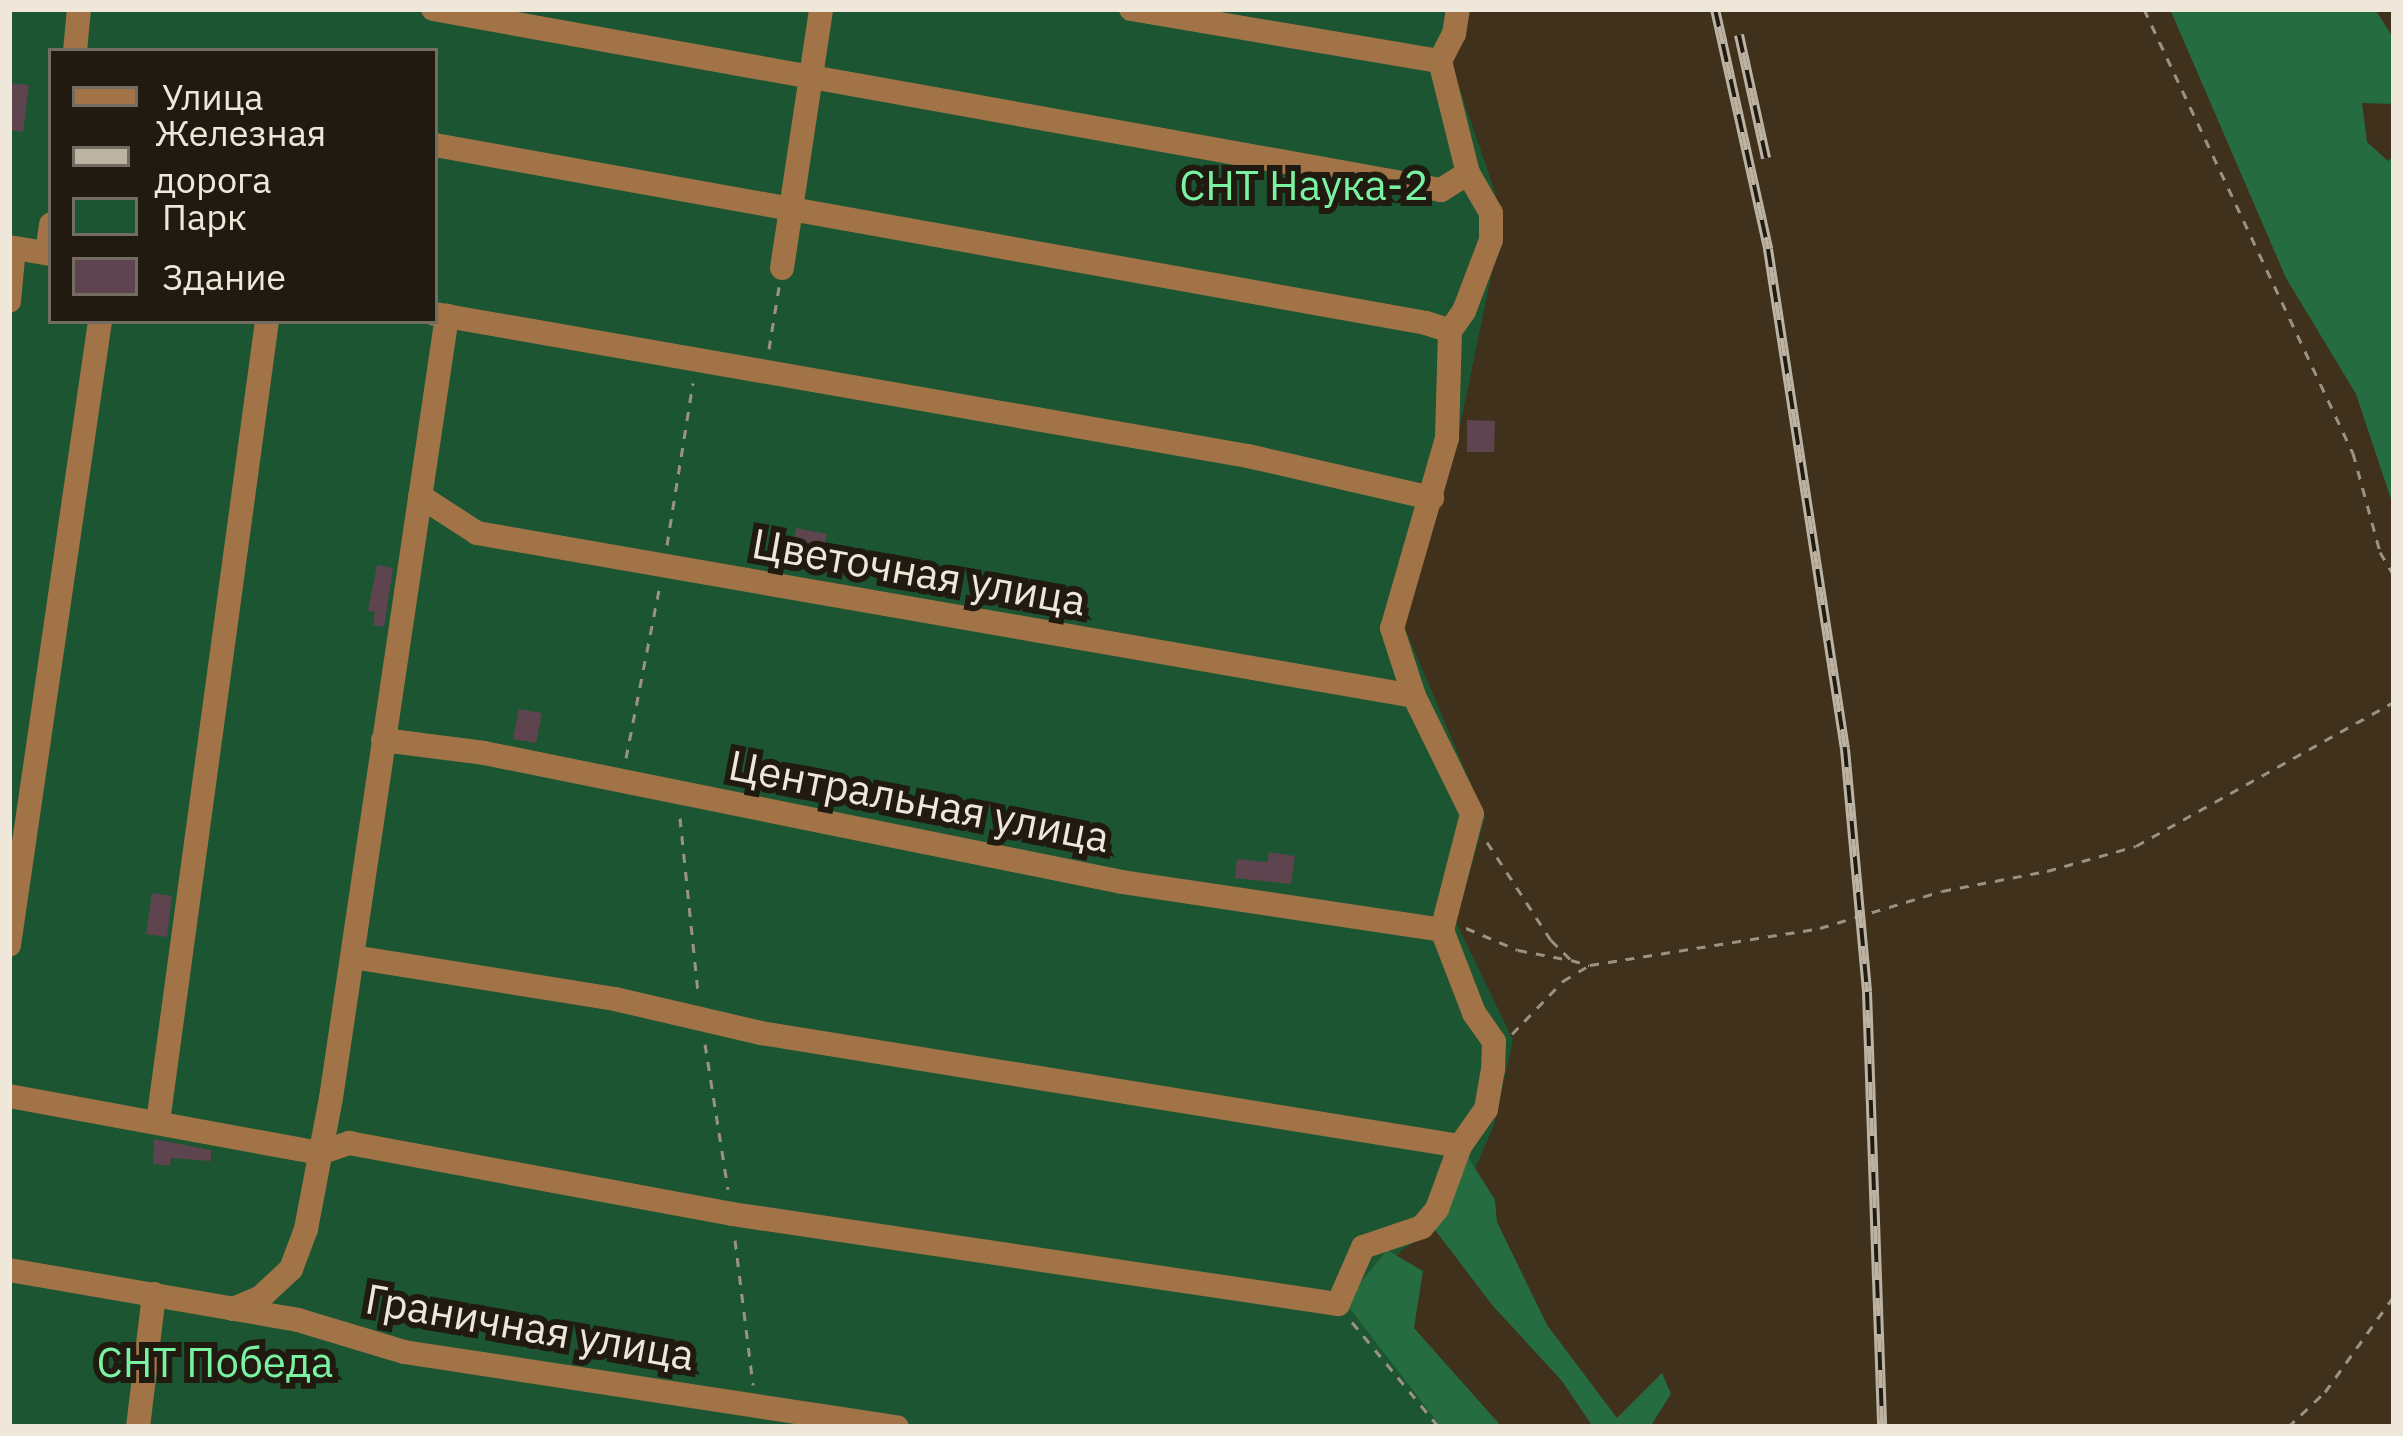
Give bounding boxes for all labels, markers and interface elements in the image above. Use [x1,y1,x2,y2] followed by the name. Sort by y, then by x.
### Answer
[48,48,438,324] legend
[162,73,264,120] text: Улица
[154,109,326,203] text: Железная дорога
[1179,160,1429,210] park label: СНТ Наука-2
[162,193,247,240] text: Парк
[162,253,286,300] text: Здание
[748,518,1090,626] street label: Цветочная улица
[724,739,1114,863] street label: Центральная улица
[362,1273,698,1381] street label: Граничная улица
[97,1337,333,1387] park label: СНТ Победа

